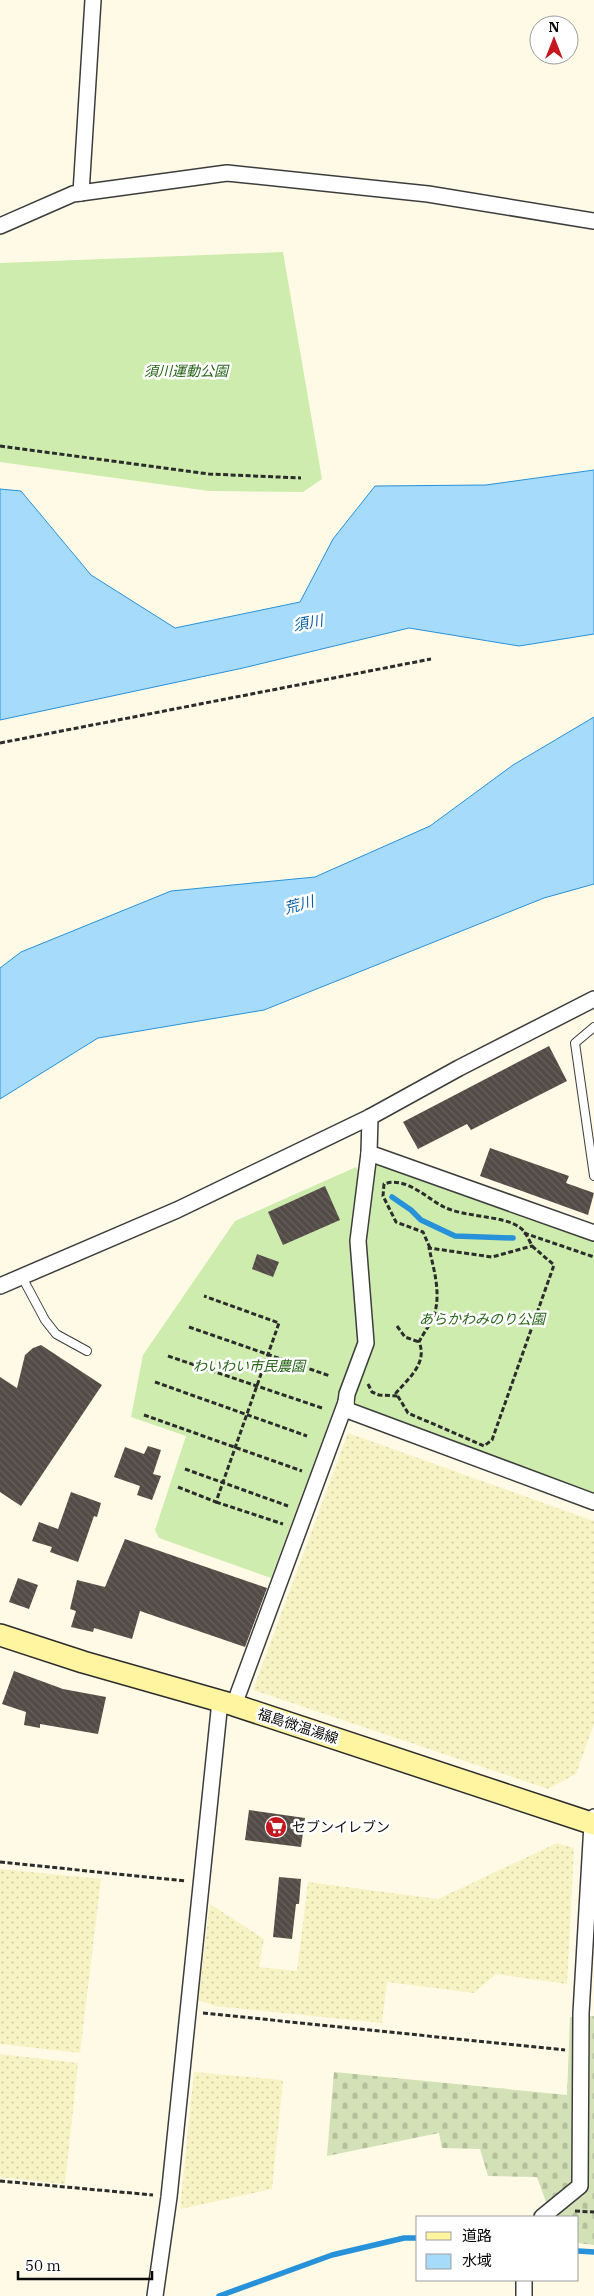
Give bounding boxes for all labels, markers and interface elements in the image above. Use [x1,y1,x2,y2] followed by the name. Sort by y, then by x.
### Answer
[529,15,579,65] north arrow
[548,18,560,36] text: N
[144,362,230,380] park label: 須川運動公園
[291,610,326,635] water label: 須川
[282,891,318,918] water label: 荒川
[419,1310,547,1328] park label: あらかわみのり公園
[193,1357,307,1375] park label: わいわい市民農園
[255,1704,341,1748] street label: 福島微温湯線
[264,1815,288,1839] supermarket icon: セブンイレブン
[292,1818,390,1836] place label: セブンイレブン
[416,2216,579,2281] legend
[462,2226,492,2245] text: 道路
[18,2248,151,2280] scale bar
[462,2251,492,2270] text: 水域
[25,2256,61,2275] text: 50 m

